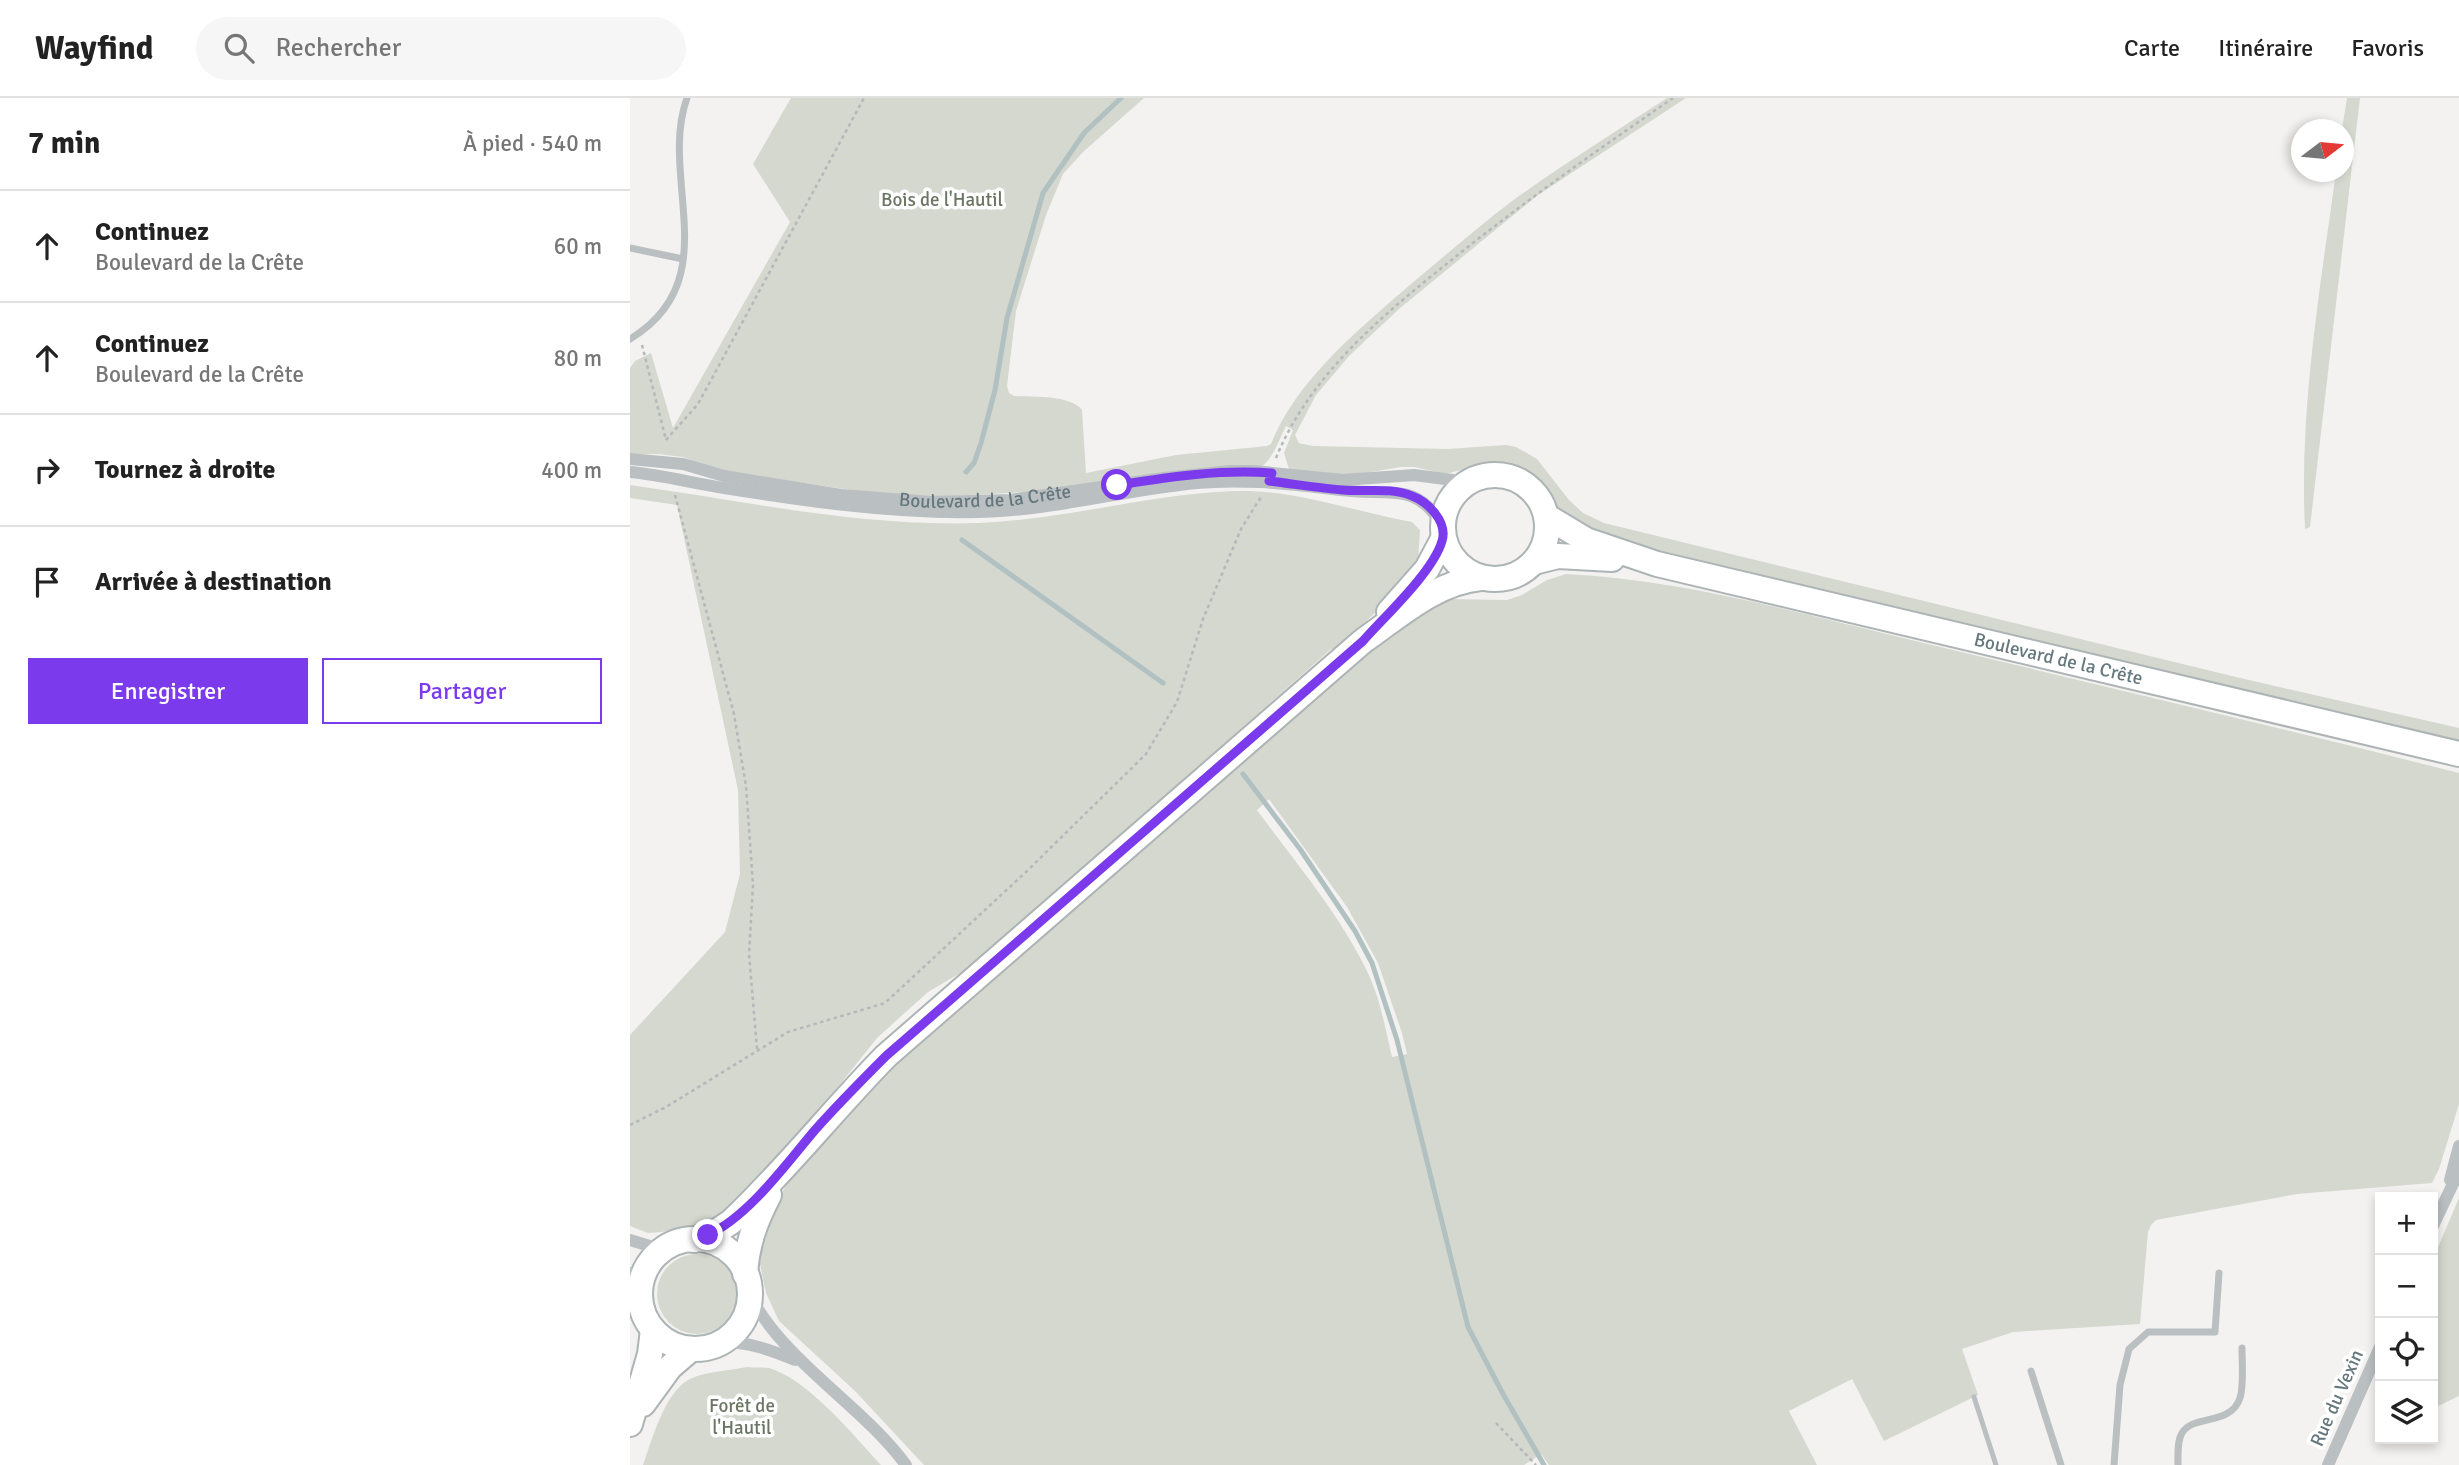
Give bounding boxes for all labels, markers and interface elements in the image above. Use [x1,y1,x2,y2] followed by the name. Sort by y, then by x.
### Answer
[196,17,686,80] search box
[35,28,154,69] text: Wayfind
[220,29,258,67] icon: search
[276,32,401,64] text: Rechercher
[2124,33,2180,63] text: Carte
[2218,33,2313,63] text: Itinéraire
[2351,33,2424,63] text: Favoris
[2291,119,2354,182] north arrow
[28,125,100,162] text: 7 min
[463,129,602,158] text: À pied · 540 m
[881,188,1003,212] park label: Bois de l'Hautil
[95,216,209,248] text: Continuez
[28,227,66,265] icon: ahead
[554,232,602,261] text: 60 m
[95,248,304,277] text: Boulevard de la Crête
[95,328,209,360] text: Continuez
[28,339,66,377] icon: ahead
[554,344,602,373] text: 80 m
[95,360,304,389] text: Boulevard de la Crête
[28,451,66,489] icon: right
[95,454,275,486] text: Tournez à droite
[541,456,602,485] text: 400 m
[1101,469,1132,500] route start
[898,479,1073,514] street label: Boulevard de la Crête
[28,563,66,601] icon: arrive
[95,566,332,598] text: Arrivée à destination
[1971,627,2145,691] street label: Boulevard de la Crête
[28,658,308,724] button: Enregistrer
[322,658,602,724] button: Partager
[2375,1192,2438,1444] map controls
[2375,1192,2438,1255] button: +
[692,1219,723,1250] route end
[2375,1255,2438,1318] button: −
[2375,1318,2438,1381] button: locate
[2305,1346,2369,1450] street label: Rue du Vexin
[2375,1381,2438,1444] button: layers
[709,1394,775,1440] park label: Forêt de l'Hautil

